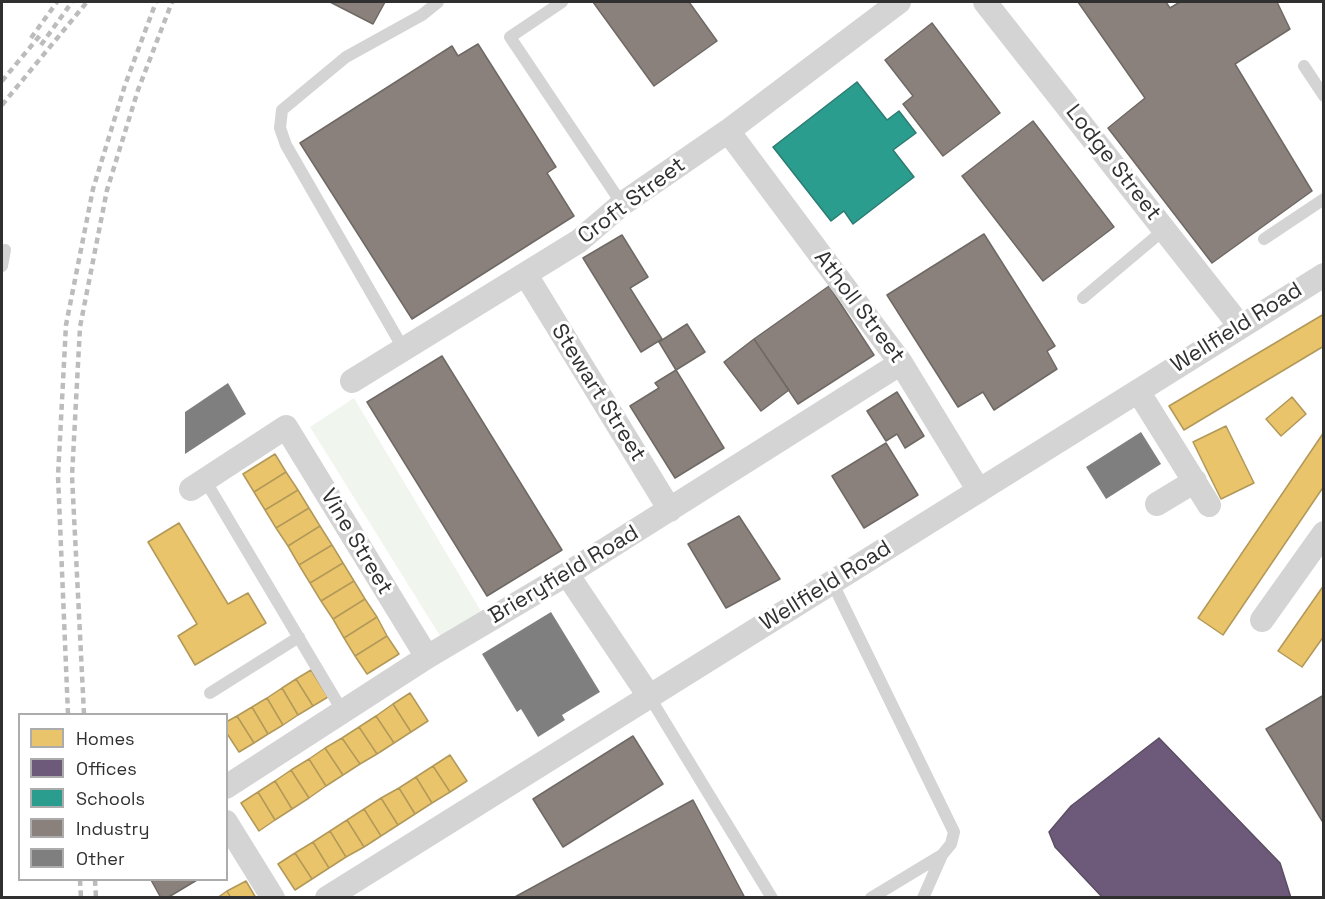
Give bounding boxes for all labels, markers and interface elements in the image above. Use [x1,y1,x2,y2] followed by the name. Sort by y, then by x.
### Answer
[1060,100,1166,226] street label: Lodge Street
[573,152,691,250] street label: Croft Street
[808,245,910,369] street label: Atholl Street
[1167,277,1307,379] street label: Wellfield Road
[545,319,651,467] street label: Stewart Street
[314,484,398,600] street label: Vine Street
[484,520,644,630] street label: Brieryfield Road
[756,535,896,637] street label: Wellfield Road
[18,713,228,881] legend
[76,727,135,750] text: Homes
[76,757,137,780] text: Offices
[76,787,145,810] text: Schools
[76,817,149,840] text: Industry
[76,847,125,870] text: Other

